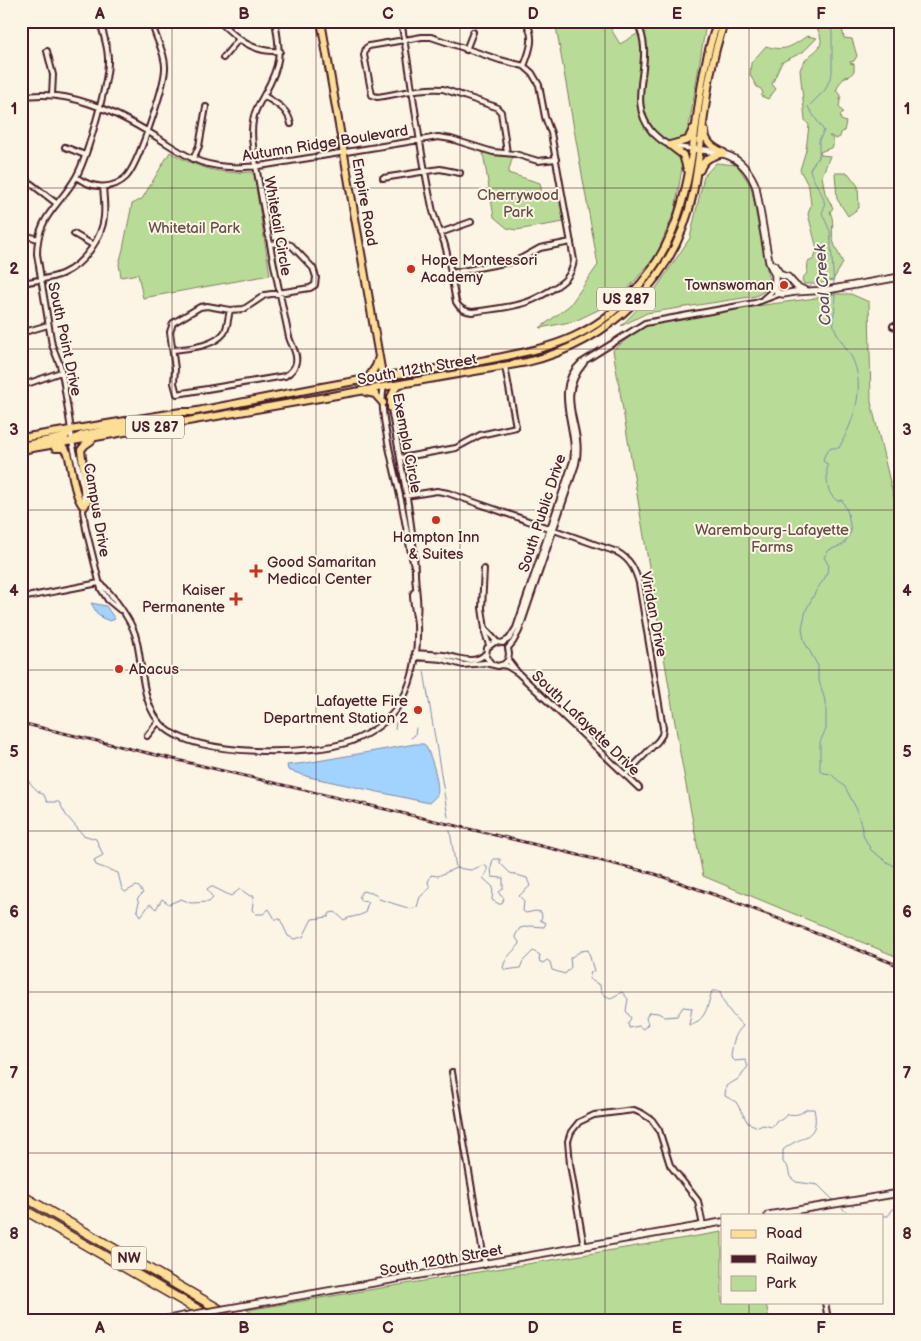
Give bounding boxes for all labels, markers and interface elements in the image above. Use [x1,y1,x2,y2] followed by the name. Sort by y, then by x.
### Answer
[94,5,105,24] text: A
[238,5,250,24] text: B
[382,5,394,24] text: C
[527,5,539,24] text: D
[672,5,682,24] text: E
[816,5,826,24] text: F
[11,100,17,119] text: 1
[904,100,910,119] text: 1
[241,121,409,166] street label: Autumn Ridge Boulevard
[347,157,382,247] street label: Empire Road
[259,175,296,278] street label: Whitetail Circle
[477,186,559,222] park label: Cherrywood Park
[148,219,240,238] park label: Whitetail Park
[811,243,836,326] water label: Coal Creek
[421,251,537,287] place label: Hope Montessori Academy
[9,260,19,279] text: 2
[902,260,912,279] text: 2
[405,263,417,275] marker: Hope Montessori Academy
[684,276,774,295] place label: Townswoman
[778,279,790,291] marker: Townswoman
[43,280,86,398] street label: South Point Drive
[597,288,655,310] road number: US 287
[356,350,479,389] street label: South 112th Street
[387,391,426,495] street label: Exempla Circle
[126,416,184,438] road number: US 287
[9,421,19,440] text: 3
[902,421,912,440] text: 3
[514,452,571,575] street label: South Public Drive
[79,462,114,559] street label: Campus Drive
[430,514,442,526] marker: Hampton Inn & Suites
[695,521,849,557] park label: Warembourg-Lafayette Farms
[392,528,480,564] place label: Hampton Inn & Suites
[267,553,376,589] place label: Good Samaritan Medical Center
[249,564,263,578] marker: Good Samaritan Medical Center
[636,570,671,658] street label: Viridan Drive
[142,581,226,617] place label: Kaiser Permanente
[9,582,19,601] text: 4
[902,582,912,601] text: 4
[229,592,243,606] marker: Kaiser Permanente
[129,660,179,679] place label: Abacus
[113,663,125,675] marker: Abacus
[527,667,644,780] street label: South Lafayette Drive
[263,692,408,728] place label: Lafayette Fire Department Station 2
[412,704,424,716] marker: Lafayette Fire Department Station 2
[9,743,19,762] text: 5
[902,743,912,762] text: 5
[9,903,19,922] text: 6
[902,903,912,922] text: 6
[10,1064,19,1083] text: 7
[903,1064,912,1083] text: 7
[721,1214,884,1304] legend
[766,1224,802,1243] text: Road
[9,1225,19,1244] text: 8
[902,1225,912,1244] text: 8
[378,1240,504,1281] street label: South 120th Street
[112,1246,146,1270] road number: NW
[766,1250,817,1269] text: Railway
[766,1274,797,1293] text: Park
[94,1319,105,1338] text: A
[238,1319,250,1338] text: B
[382,1319,394,1338] text: C
[527,1319,539,1338] text: D
[672,1319,682,1338] text: E
[816,1319,826,1338] text: F

